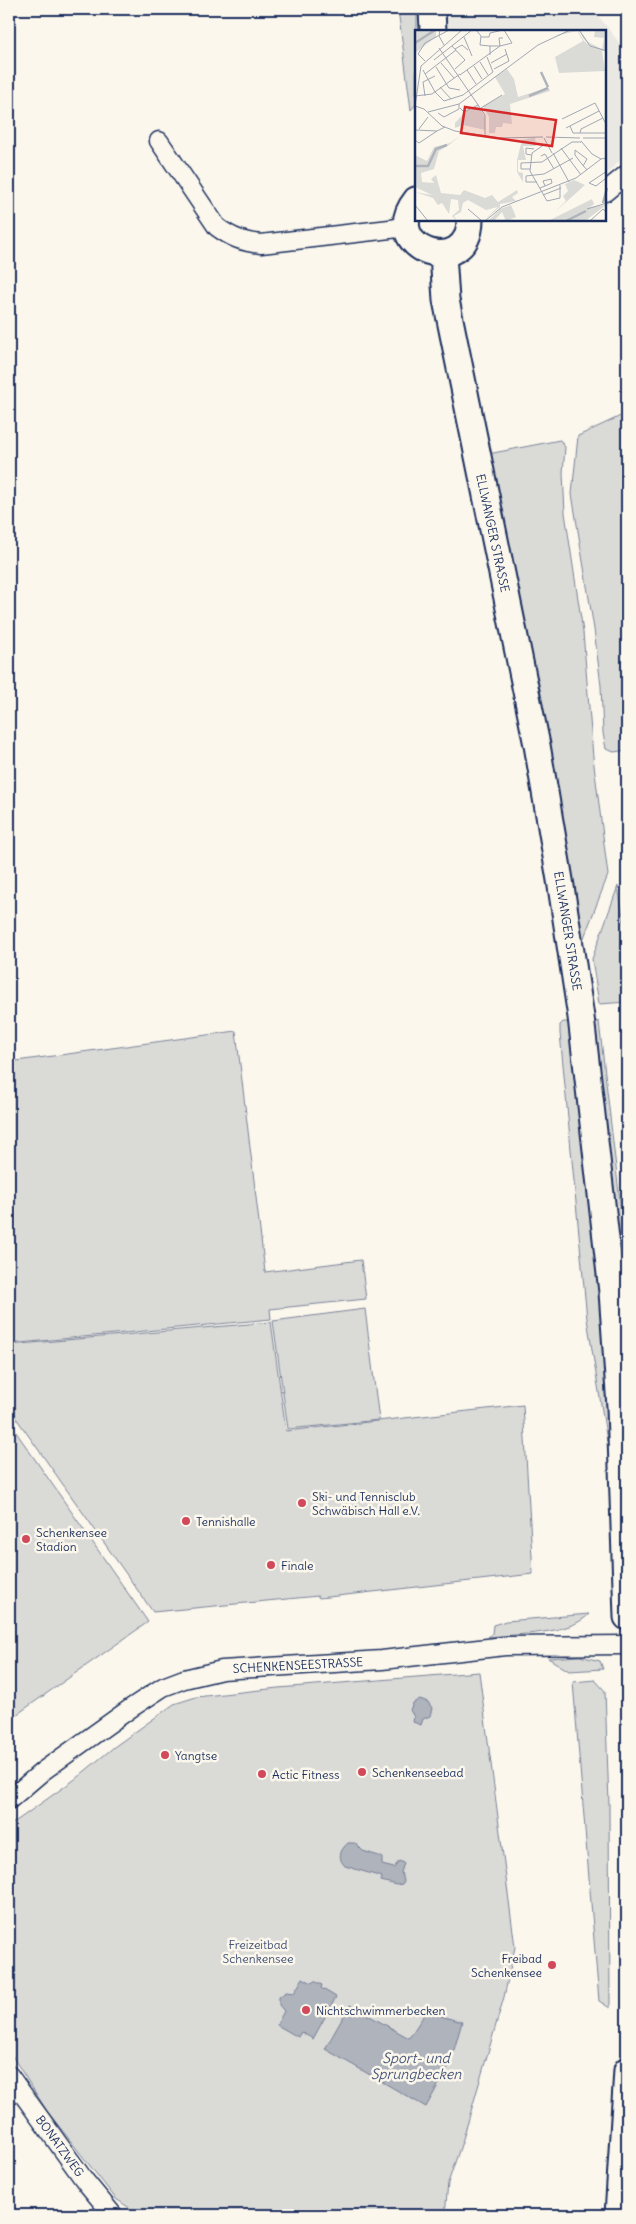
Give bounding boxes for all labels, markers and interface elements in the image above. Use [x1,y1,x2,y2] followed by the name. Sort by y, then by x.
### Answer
[415,30,606,221] inset map
[473,472,513,594] street label: ELLWANGER STRASSE
[551,870,585,992] street label: ELLWANGER STRASSE
[312,1489,420,1518] place label: Ski- und Tennisclub Schwäbisch Hall e.V.
[296,1497,308,1509] marker: Ski- und Tennisclub Schwäbisch Hall e.V.
[196,1514,256,1529] place label: Tennishalle
[180,1515,192,1527] marker: Tennishalle
[36,1525,107,1554] place label: Schenkensee Stadion
[20,1533,32,1545] marker: Schenkensee Stadion
[281,1558,313,1573] place label: Finale
[265,1559,277,1571] marker: Finale
[232,1654,364,1676] street label: SCHENKENSEESTRASSE
[175,1748,217,1763] place label: Yangtse
[159,1749,171,1761] marker: Yangtse
[372,1765,463,1780] place label: Schenkenseebad
[356,1766,368,1778] marker: Schenkenseebad
[272,1767,339,1782] place label: Actic Fitness
[256,1768,268,1780] marker: Actic Fitness
[223,1937,293,1966] park label: Freizeitbad Schenkensee
[471,1951,542,1980] place label: Freibad Schenkensee
[546,1959,558,1971] marker: Freibad Schenkensee
[316,2003,446,2018] place label: Nichtschwimmerbecken
[300,2004,312,2016] marker: Nichtschwimmerbecken
[371,2049,462,2083] water label: Sport- und Sprungbecken
[33,2112,87,2180] street label: BONATZWEG

